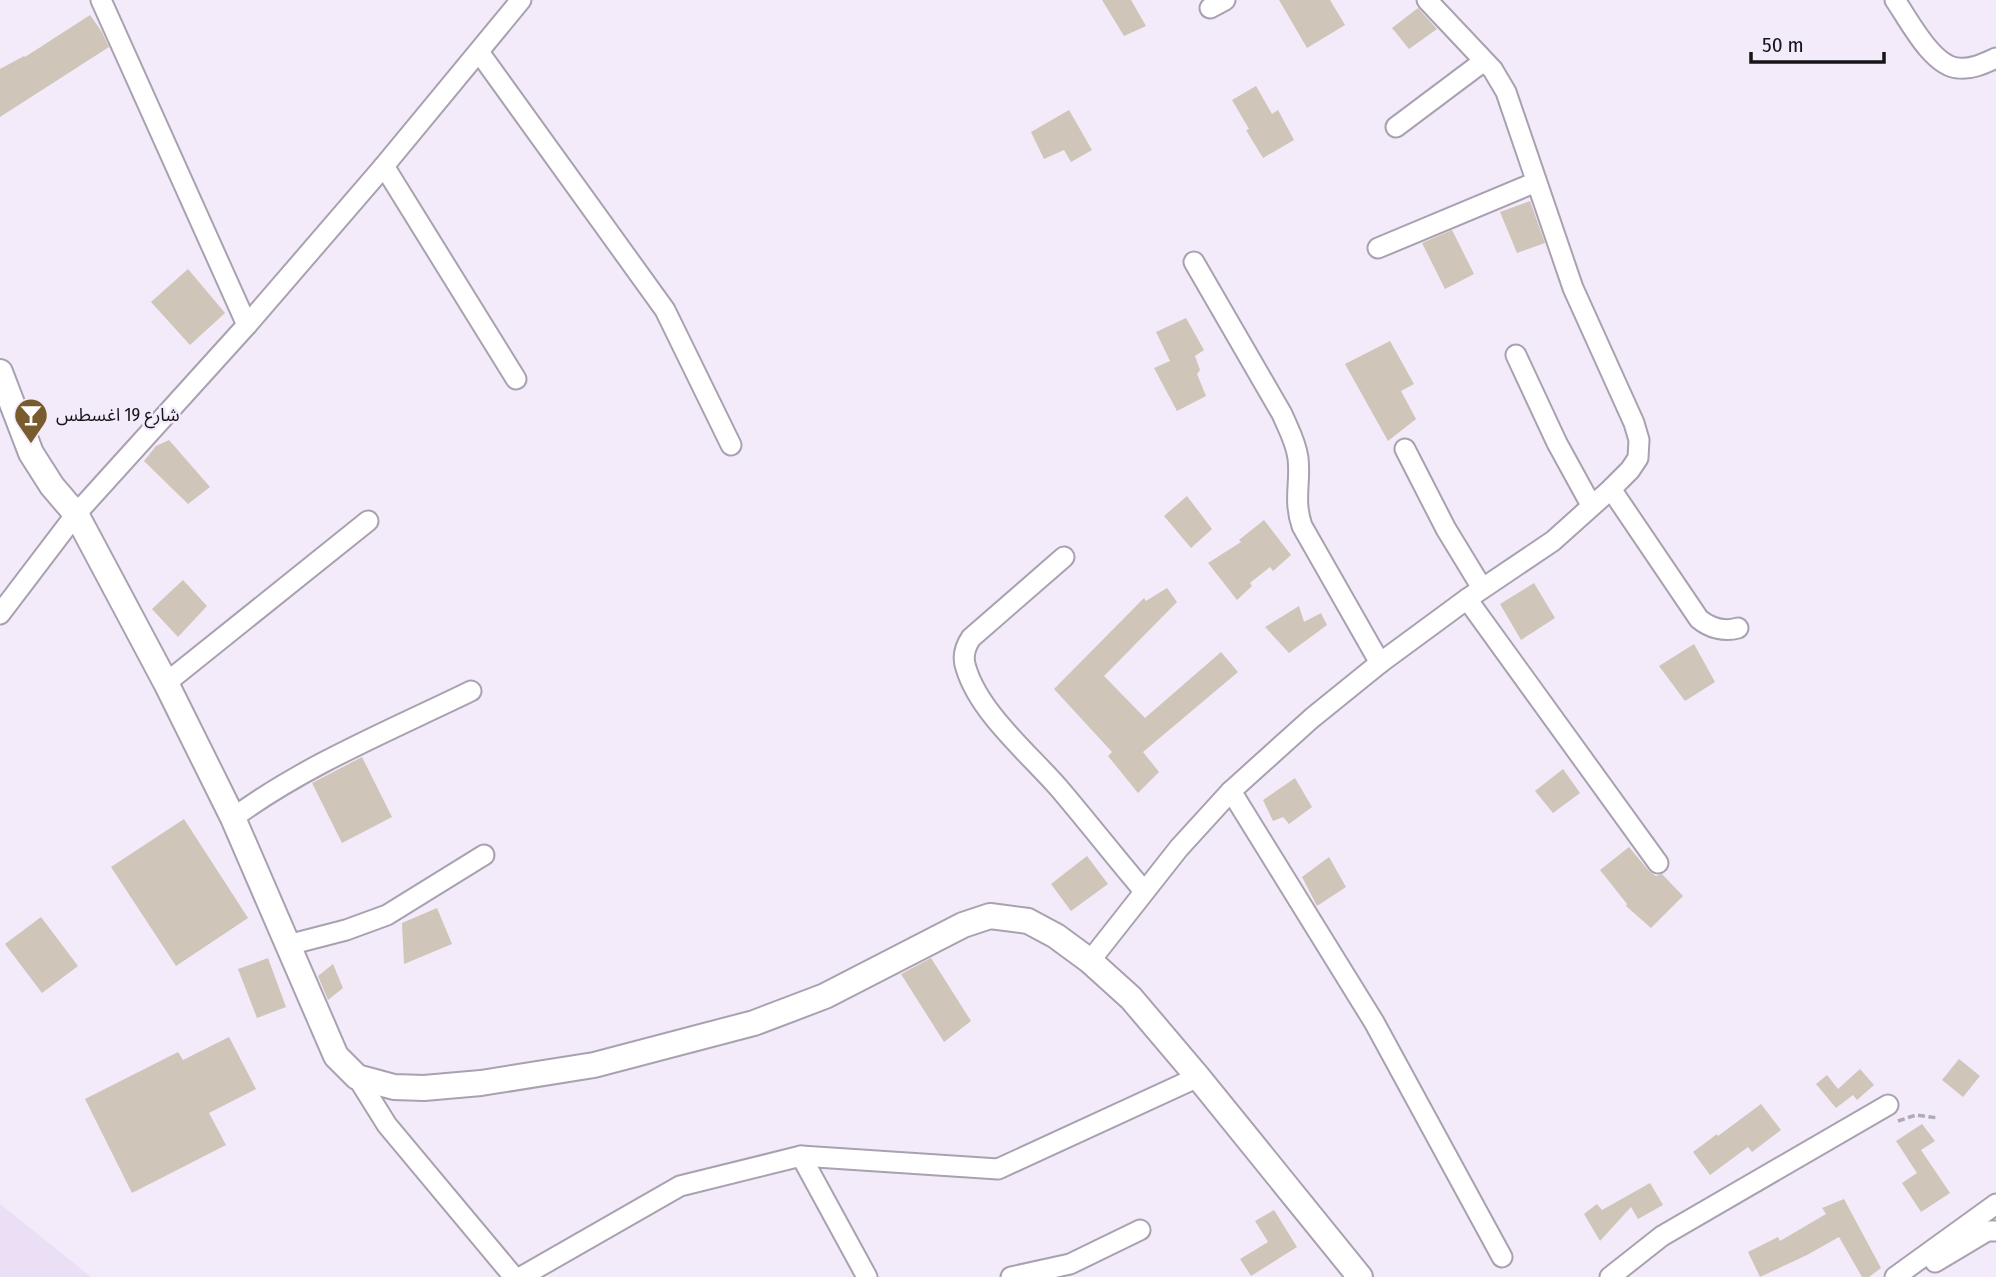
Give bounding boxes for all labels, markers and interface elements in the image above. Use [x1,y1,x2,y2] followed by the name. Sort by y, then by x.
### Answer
[1751,21,1884,65] scale bar
[1762,32,1804,58] text: 50 m
[12,396,50,445] bar icon: شارع 19 اغسطس
[56,404,180,429] place label: شارع 19 اغسطس

